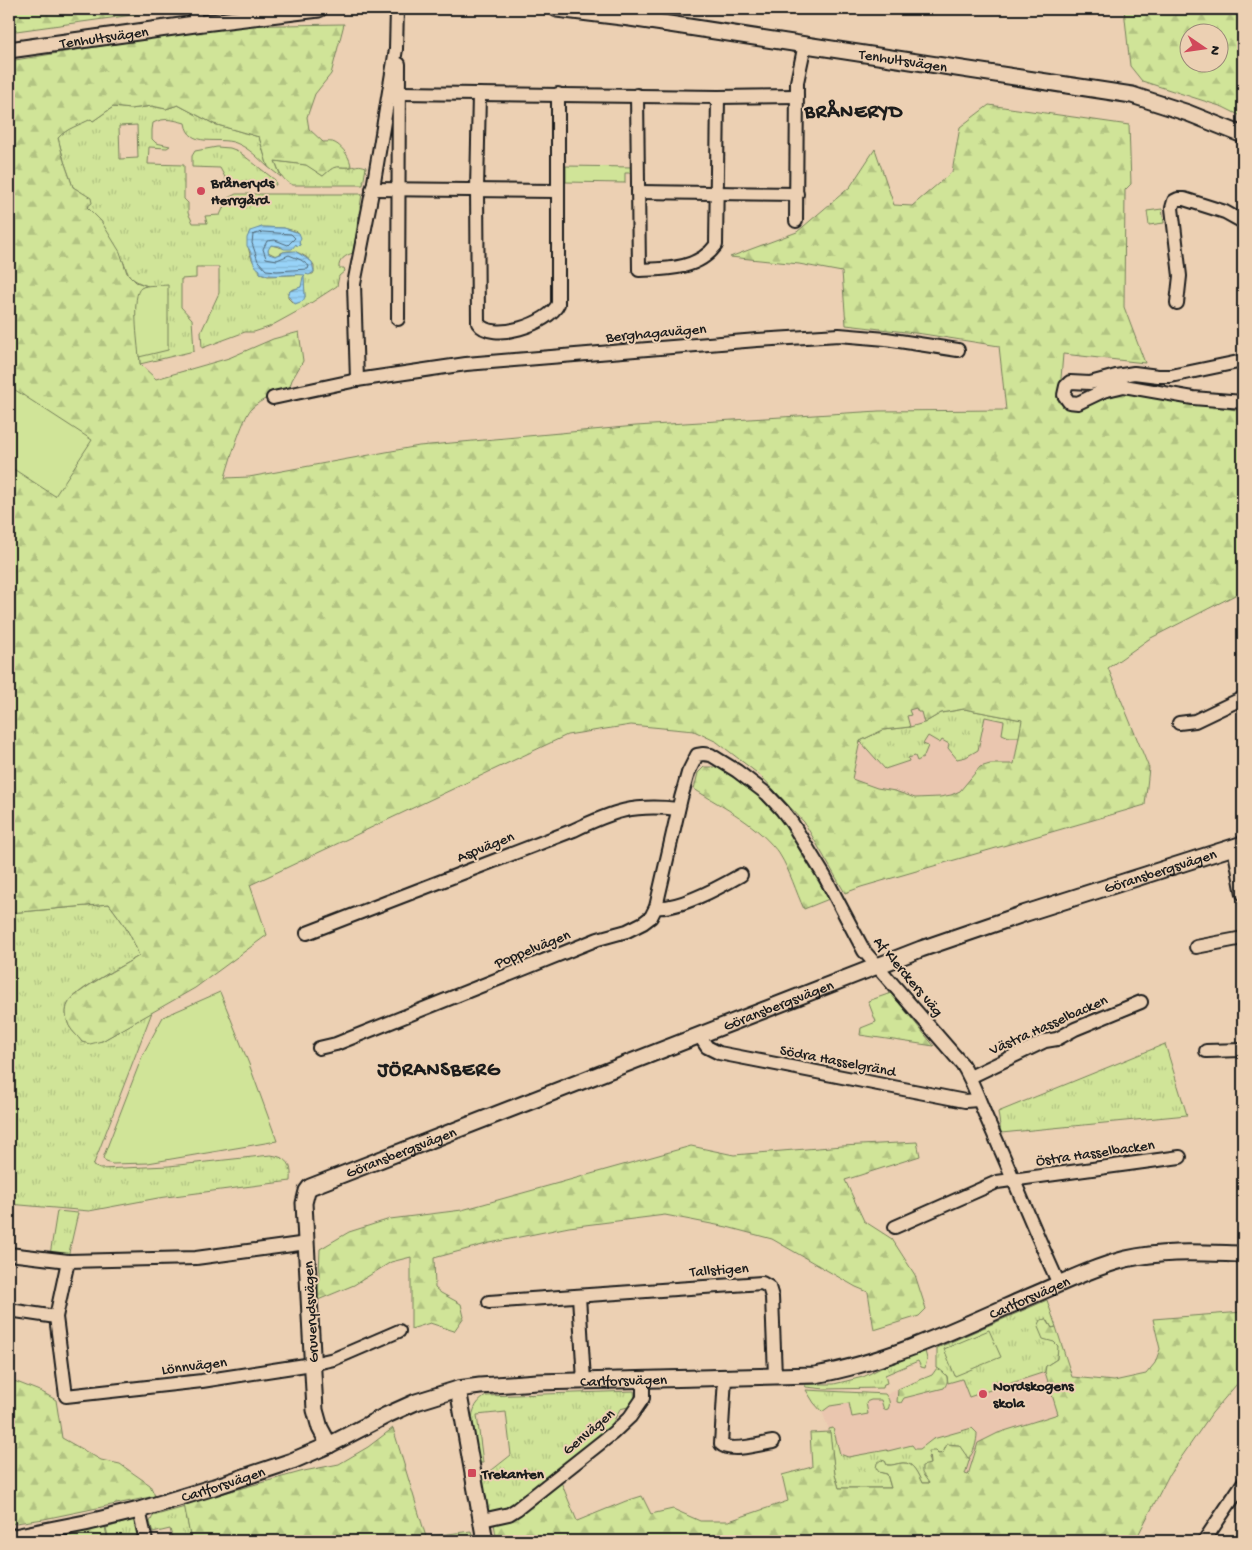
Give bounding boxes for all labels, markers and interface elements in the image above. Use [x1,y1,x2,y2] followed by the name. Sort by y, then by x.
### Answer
[1180,22,1230,72] north arrow
[58,24,150,54] street label: Tenhultsvägen
[1205,44,1224,57] text: N
[857,46,948,78] street label: Tenhultsvägen
[804,99,903,125] district label: BRÅNERYD
[210,175,276,210] place label: Bråneryds Herrgård
[195,185,207,197] marker: Bråneryds Herrgård
[604,321,707,347] street label: Berghagavägen
[455,828,517,867] street label: Aspvägen
[1102,846,1219,899] street label: Göransbergsvägen
[491,926,573,974] street label: Poppelvägen
[869,934,946,1021] street label: Af Klerckers väg
[721,977,837,1036] street label: Göransbergsvägen
[986,992,1111,1060] street label: Västra Hasselbacken
[778,1042,898,1082] street label: Södra Hasselgränd
[376,1060,501,1083] district label: JÖRANSBERG
[344,1124,459,1183] street label: Göransbergsvägen
[1035,1137,1156,1171] street label: Östra Hasselbacken
[688,1260,749,1282] street label: Tallstigen
[300,1261,324,1363] street label: Gruverydsvägen
[987,1273,1073,1325] street label: Carlforsvägen
[160,1354,228,1380] street label: Lönnvägen
[580,1372,667,1392] street label: Carlforsvägen
[993,1378,1075,1413] place label: Nordskogens skola
[977,1388,989,1400] marker: Nordskogens skola
[559,1405,619,1460] street label: Genvägen
[180,1464,268,1507] street label: Carlforsvägen
[481,1466,545,1484] place label: Trekanten
[466,1467,478,1479] marker: Trekanten

